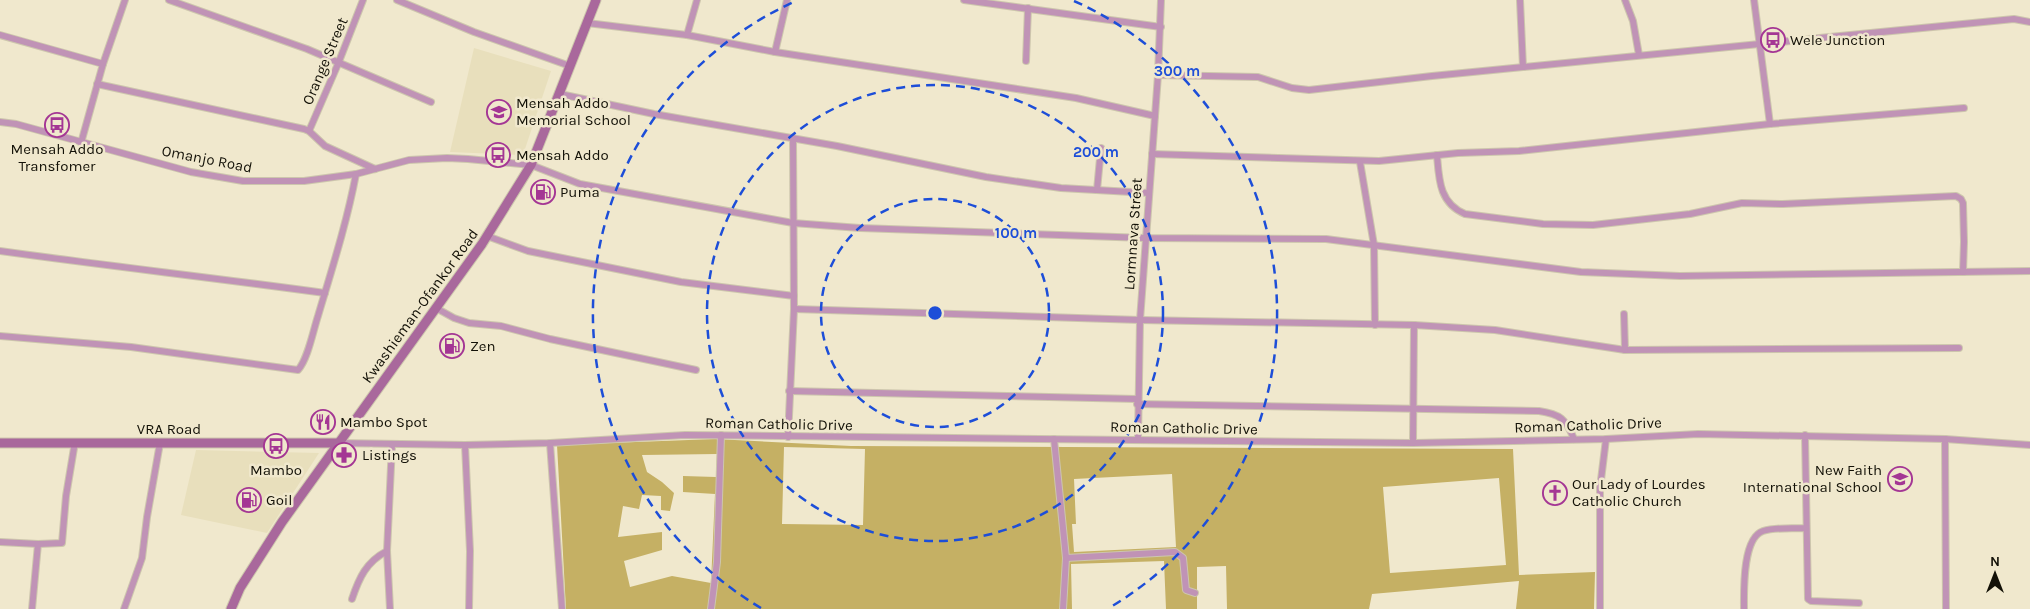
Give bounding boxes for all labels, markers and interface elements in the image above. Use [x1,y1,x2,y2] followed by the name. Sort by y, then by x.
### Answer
[298,14,352,107] street label: Orange Street
[1760,27,1786,53] bus stop icon: Wele Junction
[1790,31,1885,49] place label: Wele Junction
[1154,62,1200,80] text: 300 m
[516,94,631,129] place label: Mensah Addo Memorial School
[486,99,512,125] school or university icon: Mensah Addo Memorial School
[44,112,70,138] bus stop icon: Mensah Addo Transfomer
[11,140,103,175] place label: Mensah Addo Transfomer
[160,141,254,177] street label: Omanjo Road
[485,142,511,168] bus stop icon: Mensah Addo
[1073,143,1119,161] text: 200 m
[516,146,609,164] place label: Mensah Addo
[1120,177,1146,291] street label: Lormnava Street
[530,179,556,205] fuel station icon: Puma
[560,183,600,201] place label: Puma
[995,224,1037,242] text: 100 m
[358,225,482,387] street label: Kwashieman-Ofankor Road
[926,304,944,322] centre of rings
[439,333,465,359] fuel station icon: Zen
[470,337,496,355] place label: Zen
[310,409,336,435] restaurant icon: Mambo Spot
[340,413,428,431] place label: Mambo Spot
[1514,413,1662,437] street label: Roman Catholic Drive
[705,414,853,434] street label: Roman Catholic Drive
[1110,418,1258,438] street label: Roman Catholic Drive
[137,420,201,438] street label: VRA Road
[263,433,289,459] bus stop icon: Mambo
[331,442,357,468] pharmacy icon: Listings
[362,446,417,464] place label: Listings
[250,461,302,479] place label: Mambo
[1743,461,1882,496] place label: New Faith International School
[1887,466,1913,492] school or university icon: New Faith International School
[1572,475,1706,510] place label: Our Lady of Lourdes Catholic Church
[1542,480,1568,506] church icon: Our Lady of Lourdes Catholic Church
[236,487,262,513] fuel station icon: Goil
[266,491,293,509] place label: Goil
[1970,549,2020,599] north arrow
[1990,553,2000,570] text: N

